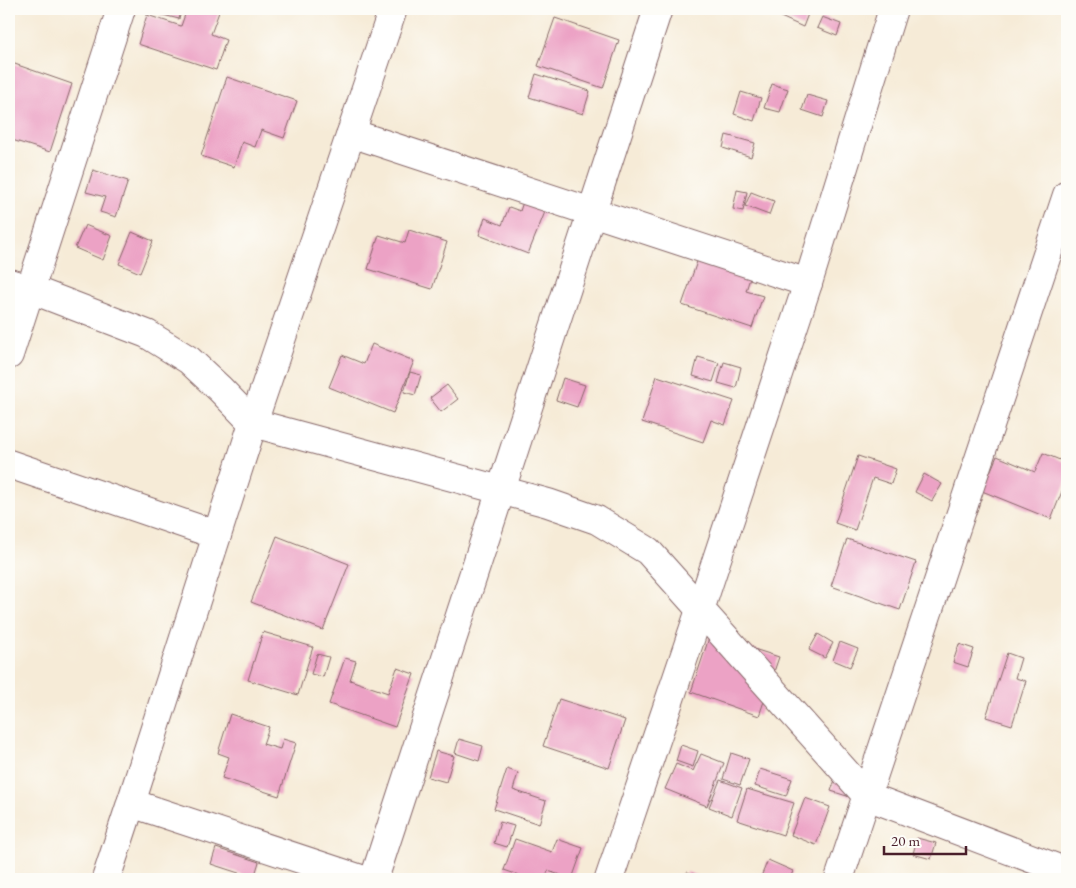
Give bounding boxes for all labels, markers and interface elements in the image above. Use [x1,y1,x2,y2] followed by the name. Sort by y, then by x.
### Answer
[884,823,966,855] scale bar
[891,831,920,850] text: 20 m

